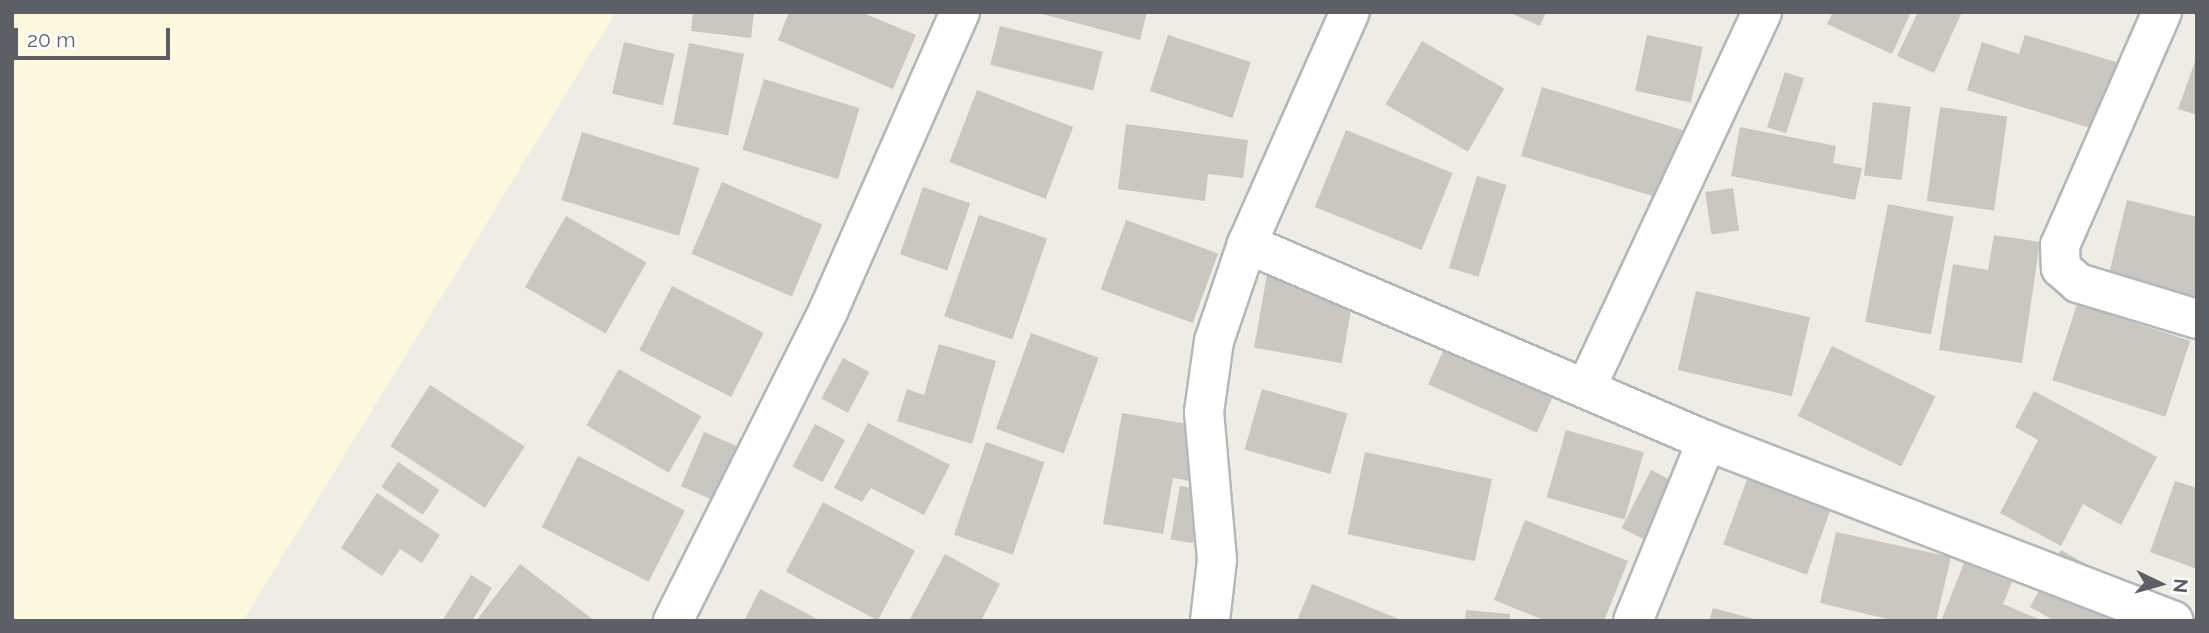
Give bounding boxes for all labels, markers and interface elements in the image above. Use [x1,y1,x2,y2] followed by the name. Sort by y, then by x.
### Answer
[18,14,173,58] scale bar
[27,27,75,52] text: 20 m
[2125,549,2195,619] north arrow
[2169,578,2193,594] text: N

